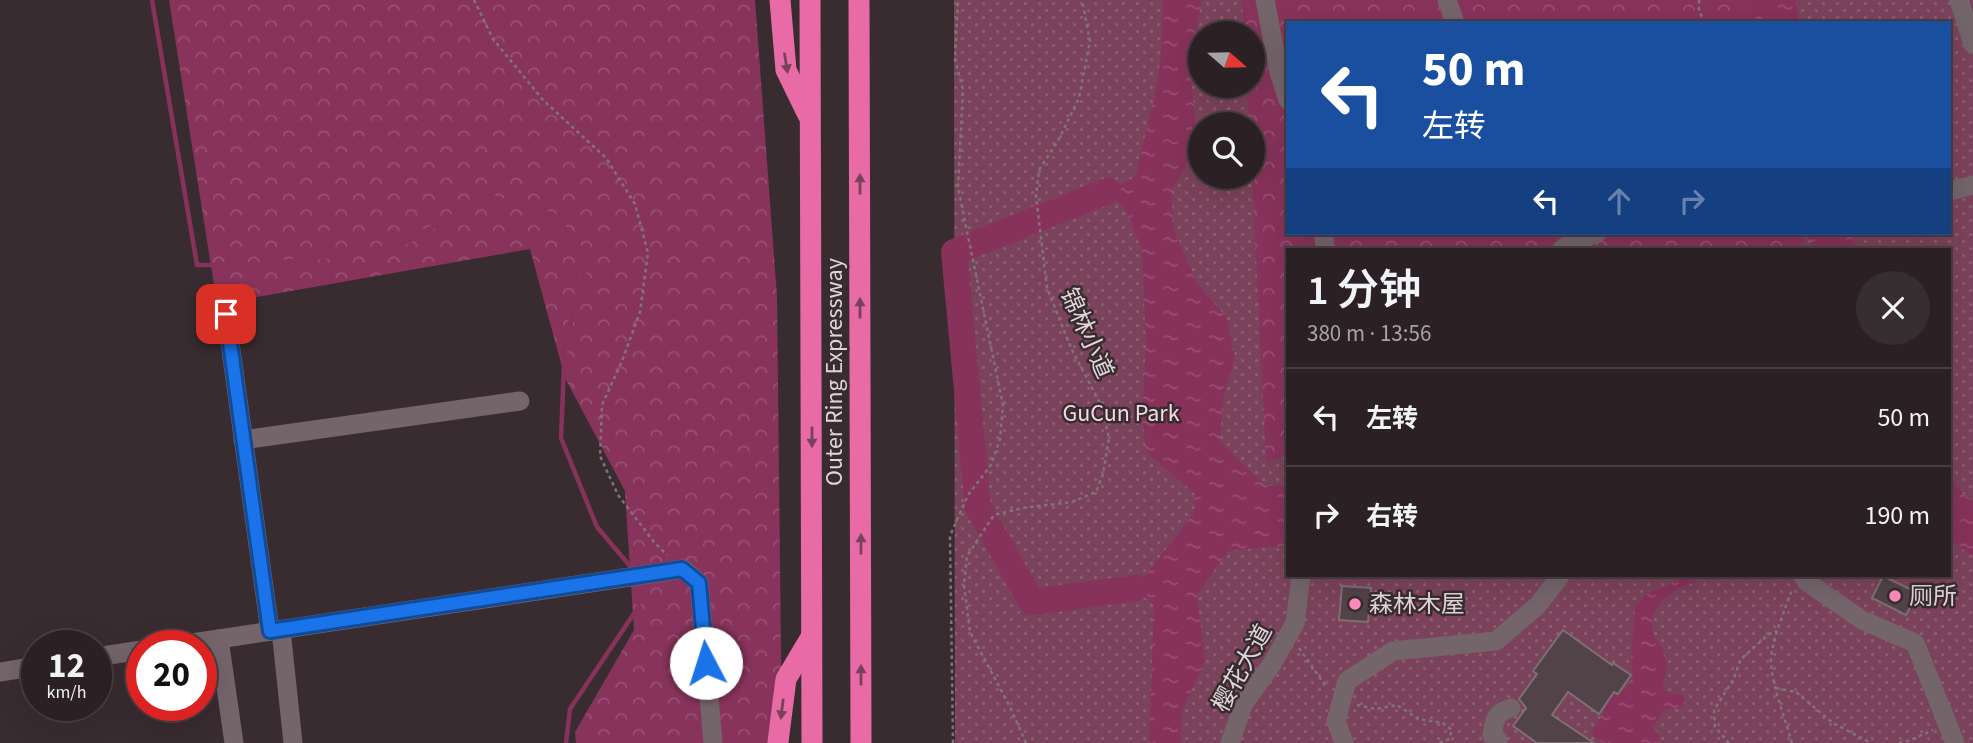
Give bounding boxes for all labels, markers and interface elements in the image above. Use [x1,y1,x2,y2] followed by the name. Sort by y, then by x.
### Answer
[1188,21,1265,98] north arrow
[1188,21,1265,189] map controls
[1422,35,1526,105] text: 50 m
[1307,49,1398,140] icon: left
[781,52,792,74] one-way arrow
[1422,104,1486,150] text: 左转
[1188,112,1265,189] button: search
[854,173,866,195] one-way arrow
[1527,182,1565,220] icon: left
[1600,182,1638,220] icon: ahead
[1673,182,1711,220] icon: right
[817,258,852,486] street label: Outer Ring Expressway
[1307,261,1421,321] text: 1 分钟
[1856,271,1930,345] button: close
[1051,282,1122,384] street label: 锦林小道
[196,284,256,344] pin
[207,295,245,333] icon: arrive
[854,296,866,318] one-way arrow
[1307,317,1431,350] text: 380 m · 13:56
[1062,396,1180,431] park label: GuCun Park
[1307,398,1345,436] icon: left
[1877,399,1930,436] text: 50 m
[1366,400,1418,437] text: 左转
[806,427,818,449] one-way arrow
[1307,496,1345,534] icon: right
[1864,497,1930,534] text: 190 m
[1366,498,1418,535] text: 右转
[855,533,867,555] one-way arrow
[1909,579,1957,614] place label: 厕所
[1369,587,1465,622] place label: 森林木屋
[1887,588,1903,604] marker: 厕所
[1347,596,1363,612] marker: 森林木屋
[1204,618,1281,719] street label: 樱花大道
[669,626,743,700] position arrow
[126,630,217,721] speed limit sign: 20
[48,641,85,691] text: 12
[855,664,867,686] one-way arrow
[47,680,86,705] text: km/h
[776,699,787,721] one-way arrow

